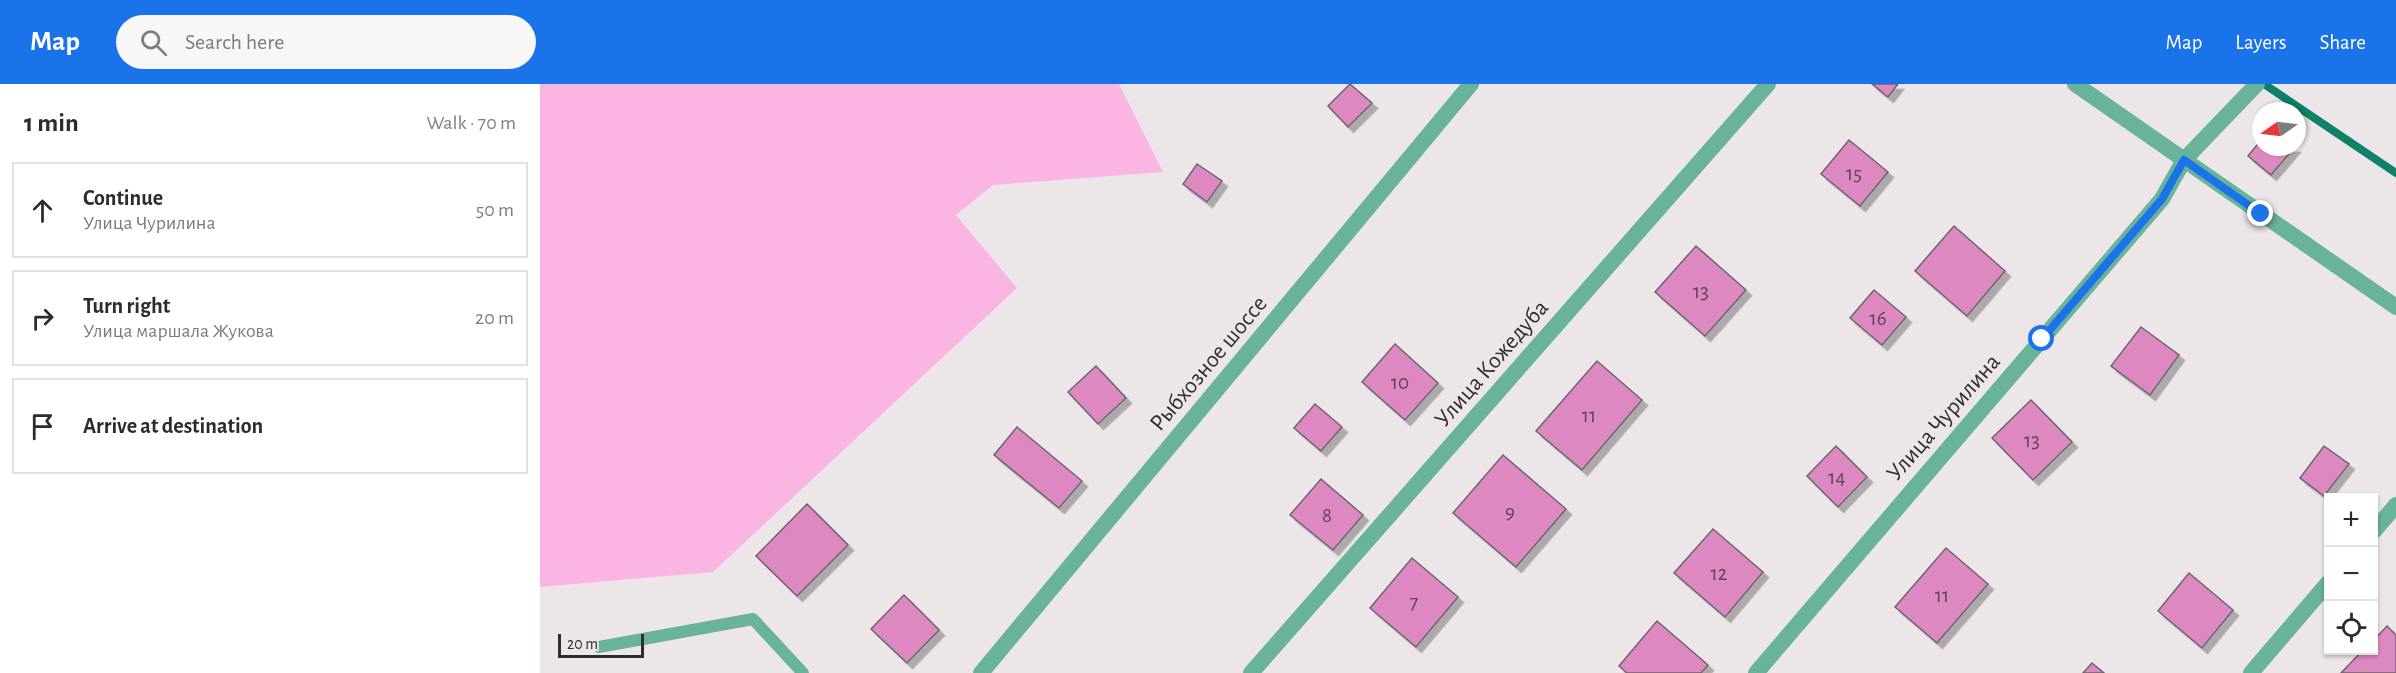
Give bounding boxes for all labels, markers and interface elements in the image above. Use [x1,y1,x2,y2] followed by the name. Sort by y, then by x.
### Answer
[116,15,536,69] search box
[137,26,170,59] icon: search
[30,28,80,56] text: Map
[185,31,284,53] text: Search here
[2166,32,2202,53] text: Map
[2235,32,2286,53] text: Layers
[2319,32,2366,53] text: Share
[2252,102,2306,156] north arrow
[24,110,79,136] text: 1 min
[427,113,516,133] text: Walk · 70 m
[1846,163,1862,184] house number: 15
[83,187,163,209] text: Continue
[26,194,59,227] icon: ahead
[476,200,514,220] text: 50 m
[2247,200,2273,226] route end
[83,213,216,233] text: Улица Чурилина
[1693,281,1709,302] house number: 13
[1146,292,1272,436] street label: Рыбхозное шоссе
[83,295,170,317] text: Turn right
[1430,296,1553,432] street label: Улица Кожедуба
[26,302,59,335] icon: right
[475,308,514,328] text: 20 m
[1869,308,1887,329] house number: 16
[83,321,274,341] text: Улица маршала Жукова
[2028,325,2054,351] route start
[1882,350,2005,486] street label: Улица Чурилина
[1391,372,1409,393] house number: 10
[1582,405,1596,426] house number: 11
[26,410,59,443] icon: arrive
[83,415,263,437] text: Arrive at destination
[2024,430,2040,451] house number: 13
[1828,467,1846,488] house number: 14
[2324,493,2378,655] map controls
[2324,493,2378,547] button: +
[1505,501,1515,522] house number: 9
[1322,505,1332,526] house number: 8
[2324,547,2378,601] button: −
[1711,563,1727,584] house number: 12
[1935,585,1949,606] house number: 11
[1410,592,1419,613] house number: 7
[2324,601,2378,655] button: locate
[558,631,644,658] scale bar
[567,636,598,652] text: 20 m

